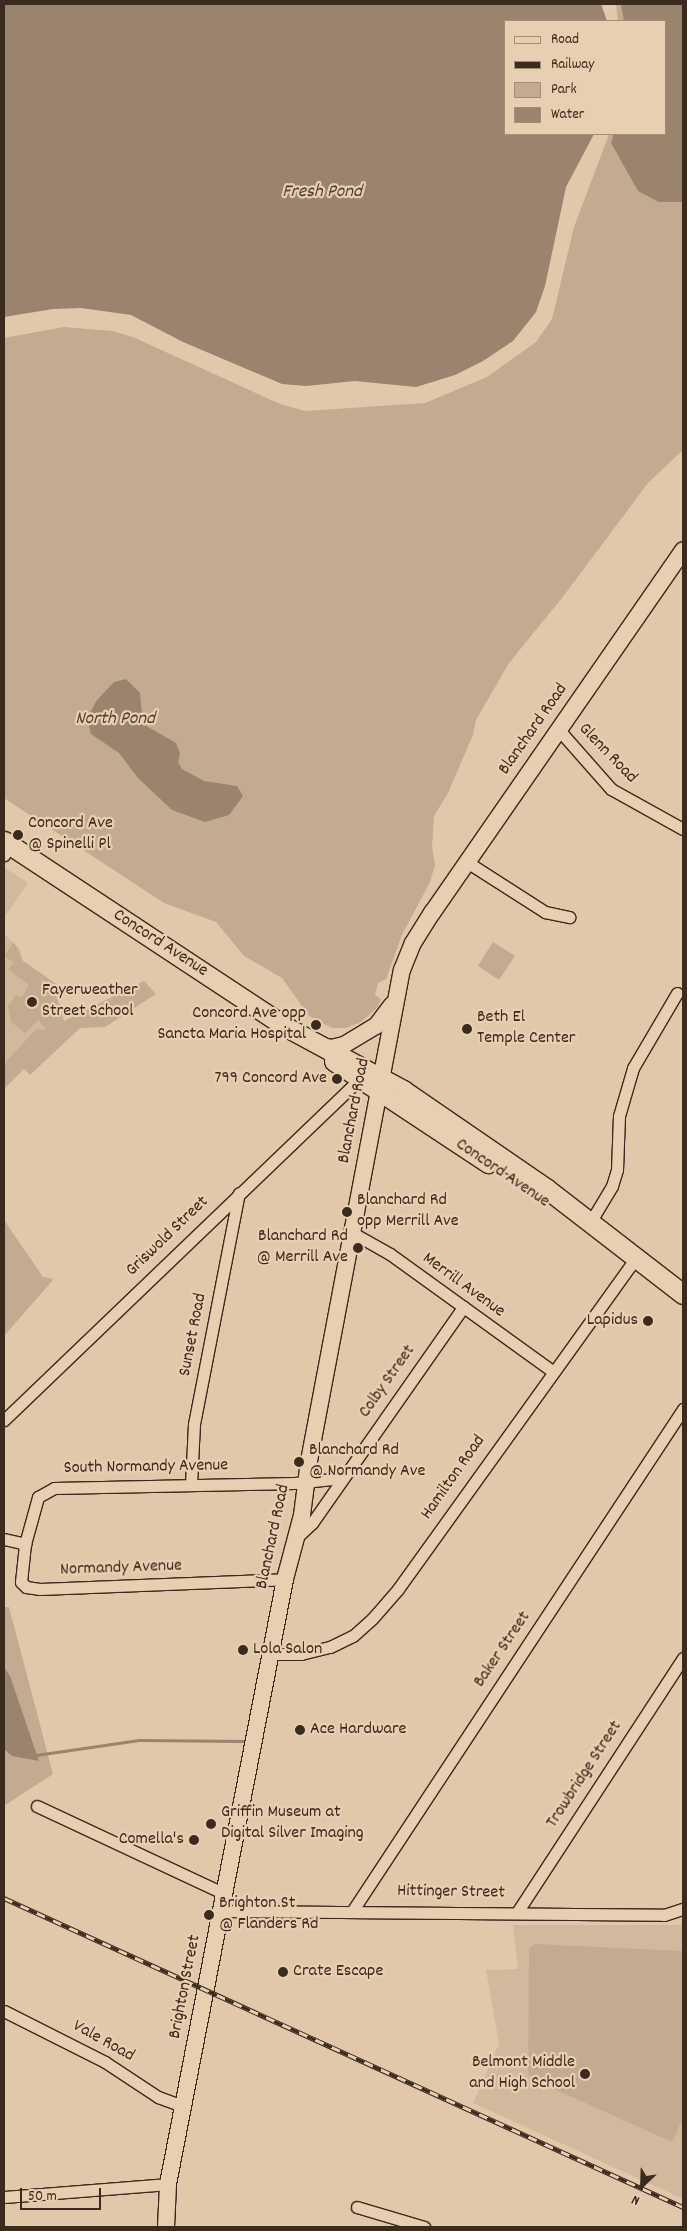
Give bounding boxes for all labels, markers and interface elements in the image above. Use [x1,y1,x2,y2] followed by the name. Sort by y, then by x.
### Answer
[504,20,667,135] legend
[551,29,579,51] text: Road
[551,54,594,76] text: Railway
[551,79,577,101] text: Park
[551,104,584,126] text: Water
[282,182,362,204] water label: Fresh Pond
[495,680,573,780] street label: Blanchard Road
[75,709,155,731] water label: North Pond
[573,719,641,789] street label: Glenn Road
[28,814,113,856] place label: Concord Ave @ Spinelli Pl
[12,829,24,841] marker: Concord Ave @ Spinelli Pl
[108,905,212,983] street label: Concord Avenue
[42,981,138,1024] place label: Fayerweather Street School
[26,996,38,1008] marker: Fayerweather Street School
[158,1004,306,1046] place label: Concord Ave opp Sancta Maria Hospital
[477,1008,575,1050] place label: Beth El Temple Center
[310,1019,322,1031] marker: Concord Ave opp Sancta Maria Hospital
[461,1023,473,1035] marker: Beth El Temple Center
[334,1057,376,1165] street label: Blanchard Road
[215,1068,327,1090] place label: 799 Concord Ave
[331,1073,343,1085] marker: 799 Concord Ave
[451,1135,553,1213] street label: Concord Avenue
[357,1191,459,1234] place label: Blanchard Rd opp Merrill Ave
[122,1192,214,1282] street label: Griswold Street
[341,1206,353,1218] marker: Blanchard Rd opp Merrill Ave
[256,1227,348,1270] place label: Blanchard Rd @ Merrill Ave
[352,1242,364,1254] marker: Blanchard Rd @ Merrill Ave
[417,1249,509,1323] street label: Merrill Avenue
[175,1292,213,1378] street label: Sunset Road
[587,1310,638,1332] place label: Lapidus
[642,1315,654,1327] marker: Lapidus
[355,1341,421,1423] street label: Colby Street
[417,1432,491,1524] street label: Hamilton Road
[309,1441,425,1484] place label: Blanchard Rd @ Normandy Ave
[64,1456,228,1480] street label: South Normandy Avenue
[293,1456,305,1468] marker: Blanchard Rd @ Normandy Ave
[252,1483,296,1591] street label: Blanchard Road
[60,1556,182,1582] street label: Normandy Avenue
[470,1608,536,1692] street label: Baker Street
[253,1639,322,1661] place label: Lola Salon
[237,1644,249,1656] marker: Lola Salon
[542,1717,628,1833] street label: Trowbridge Street
[310,1719,407,1741] place label: Ace Hardware
[294,1724,306,1736] marker: Ace Hardware
[221,1803,364,1846] place label: Griffin Museum at Digital Silver Imaging
[205,1818,217,1830] marker: Griffin Museum at Digital Silver Imaging
[119,1829,184,1851] place label: Comella's
[188,1834,200,1846] marker: Comella's
[397,1881,505,1905] street label: Hittinger Street
[219,1894,319,1936] place label: Brighton St @ Flanders Rd
[203,1909,215,1921] marker: Brighton St @ Flanders Rd
[165,1933,207,2041] street label: Brighton Street
[293,1961,383,1983] place label: Crate Escape
[277,1966,289,1978] marker: Crate Escape
[68,2016,138,2068] street label: Vale Road
[469,2053,575,2096] place label: Belmont Middle and High School
[579,2068,591,2080] marker: Belmont Middle and High School
[617,2161,667,2211] north arrow
[22,2178,104,2210] scale bar
[28,2186,57,2208] text: 50 m
[629,2189,643,2210] text: N

